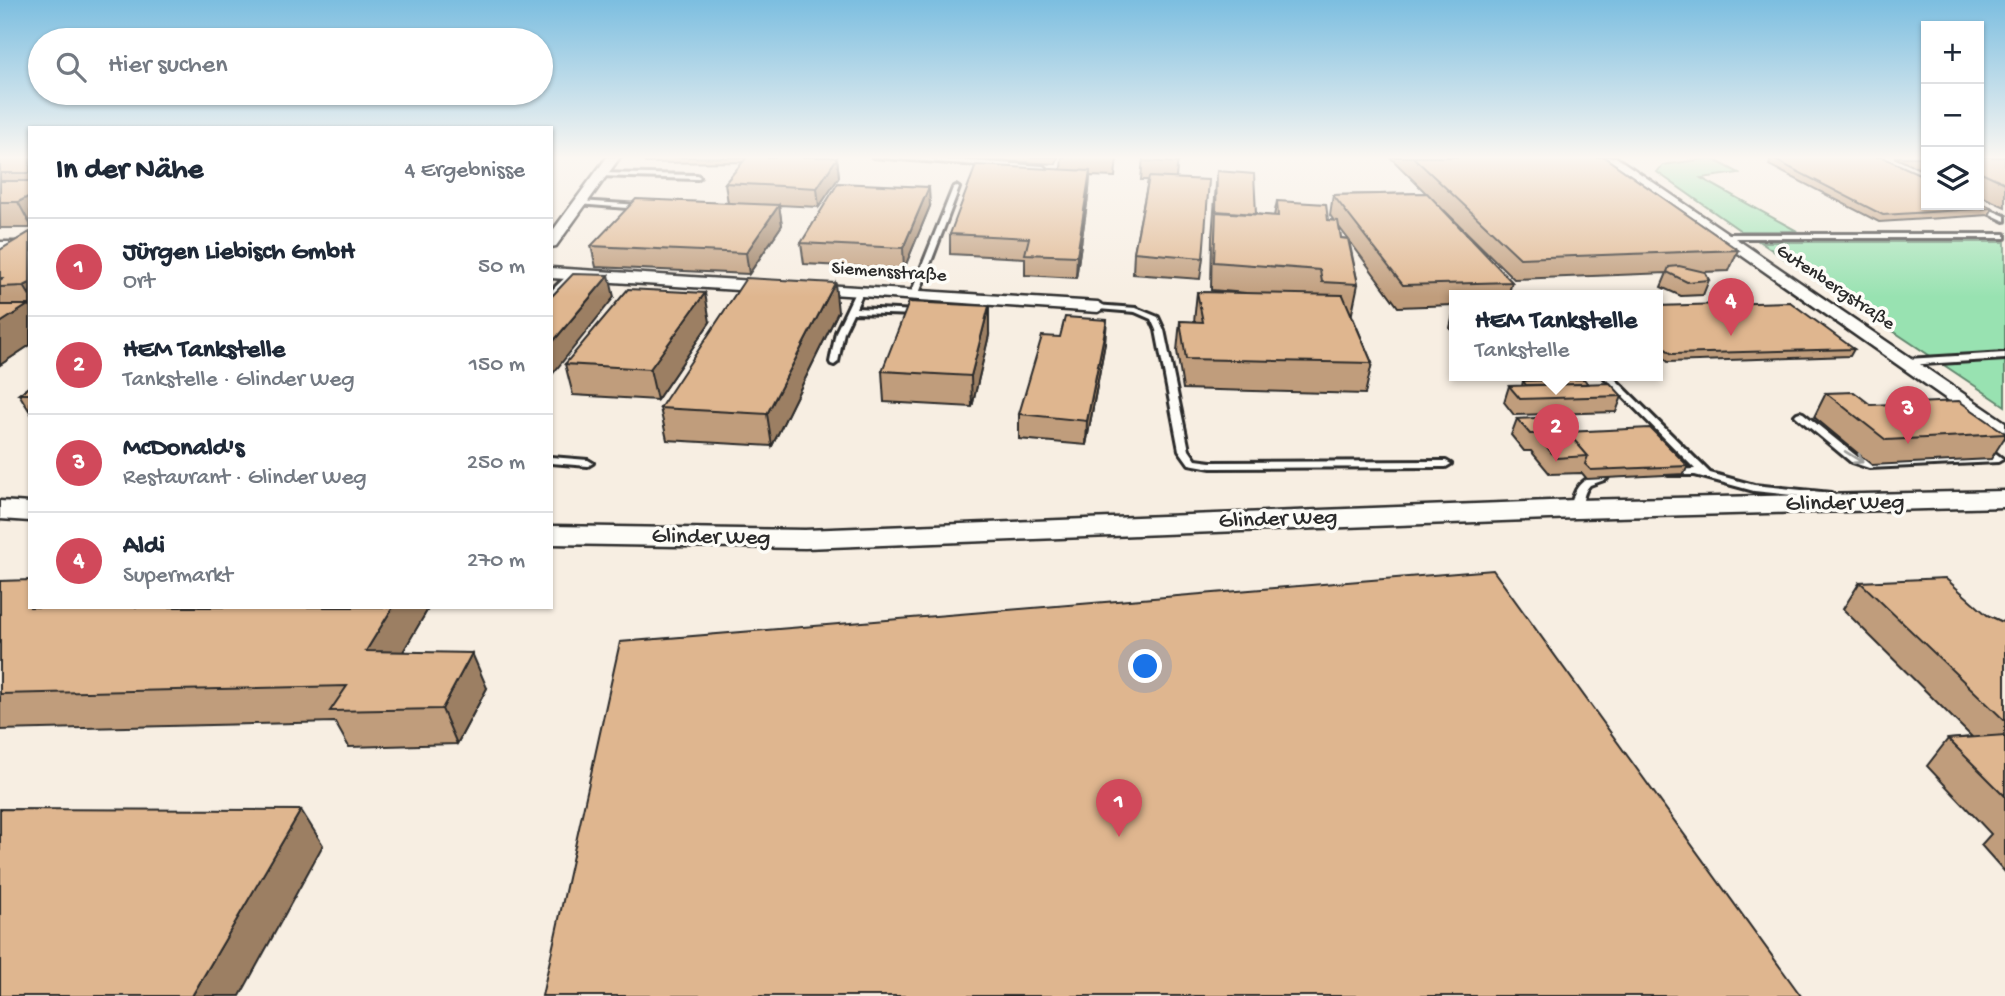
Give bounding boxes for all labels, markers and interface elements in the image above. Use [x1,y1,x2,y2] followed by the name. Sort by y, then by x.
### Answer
[1921,21,1984,210] map controls
[1921,21,1984,84] button: +
[28,28,553,105] search box
[52,48,90,86] icon: search
[108,51,228,82] text: Hier suchen
[1921,84,1984,147] button: −
[1921,147,1984,210] button: layers
[56,154,203,189] text: In der Nähe
[404,158,525,185] text: 4 Ergebnisse
[123,238,355,269] text: Jürgen Liebisch GmbH
[1771,240,1899,336] street label: Gutenbergstraße
[74,254,84,281] text: 1
[478,254,525,281] text: 50 m
[831,258,948,289] street label: Siemensstraße
[123,269,154,296] text: Ort
[1708,278,1754,336] pin: 4
[1449,290,1663,381] popup
[1475,307,1637,338] text: HEM Tankstelle
[123,336,285,367] text: HEM Tankstelle
[1475,338,1569,365] text: Tankstelle
[73,352,85,379] text: 2
[469,352,525,379] text: 150 m
[123,367,355,394] text: Tankstelle · Glinder Weg
[1885,386,1931,444] pin: 3
[1533,404,1579,462] pin: 2
[123,434,244,465] text: McDonald's
[73,450,85,477] text: 3
[467,450,525,477] text: 250 m
[1843,451,1863,465] one-way arrow
[123,465,367,492] text: Restaurant · Glinder Weg
[1785,489,1905,519] street label: Glinder Weg
[1218,504,1338,536] street label: Glinder Weg
[651,523,771,553] street label: Glinder Weg
[123,532,165,563] text: Aldi
[74,548,84,575] text: 4
[467,548,525,575] text: 270 m
[123,563,233,590] text: Supermarkt
[1128,649,1162,683] your location
[1096,779,1142,837] pin: 1

